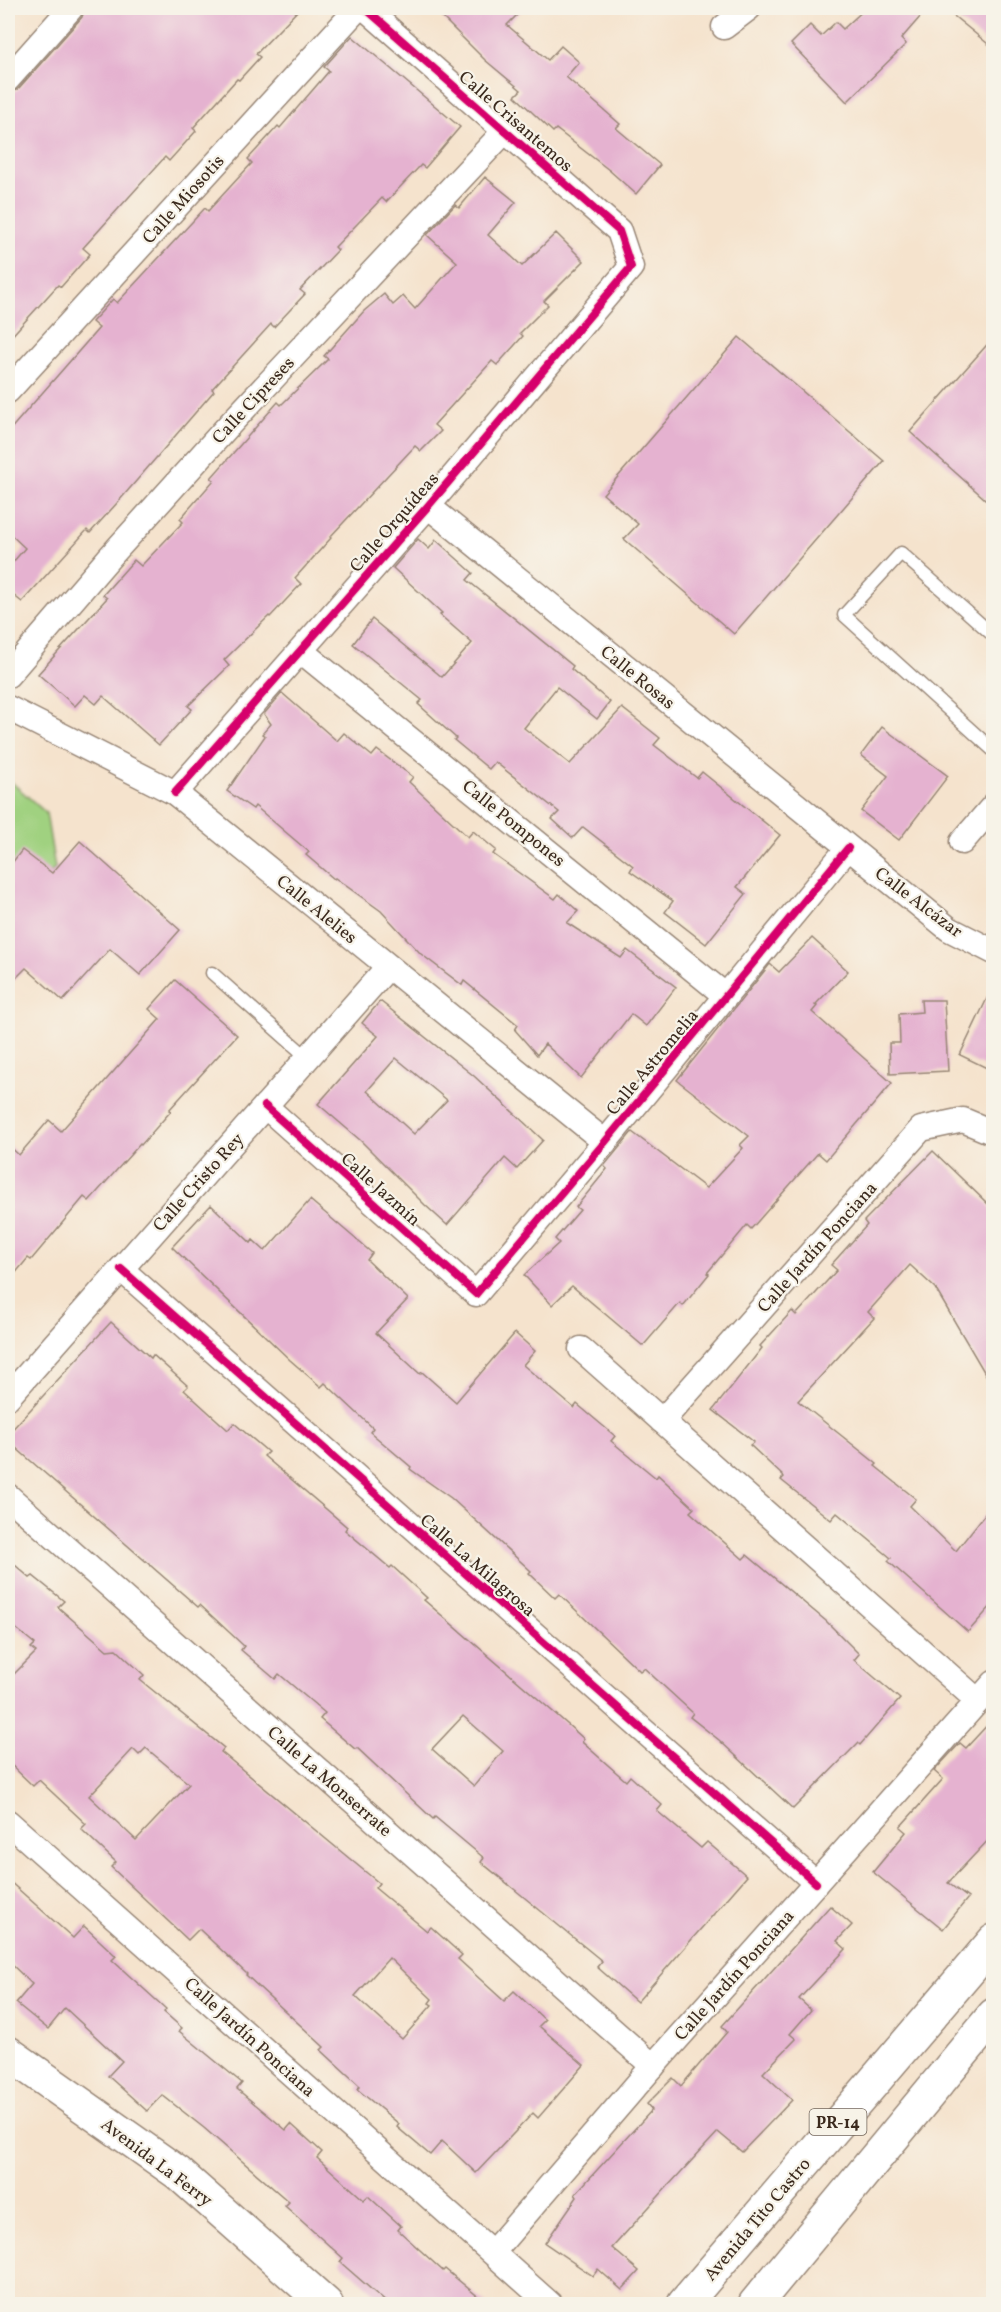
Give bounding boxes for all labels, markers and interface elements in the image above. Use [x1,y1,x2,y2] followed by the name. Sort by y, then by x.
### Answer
[453,66,577,179] street label: Calle Crisantemos
[137,150,231,250] street label: Calle Miosotis
[207,352,301,450] street label: Calle Cipreses
[345,468,446,578] street label: Calle Orquídeas
[594,640,680,716] street label: Calle Rosas
[456,775,570,874] street label: Calle Pompones
[869,862,968,945] street label: Calle Alcázar
[270,870,362,950] street label: Calle Alelies
[601,1004,705,1121] street label: Calle Astromelia
[148,1128,251,1238] street label: Calle Cristo Rey
[335,1147,426,1233] street label: Calle Jazmín
[752,1177,884,1319] street label: Calle Jardín Ponciana
[414,1509,540,1623] street label: Calle La Milagrosa
[261,1721,397,1843] street label: Calle La Monserrate
[669,1905,801,2047] street label: Calle Jardín Ponciana
[178,1972,320,2104] street label: Calle Jardín Ponciana
[810,2109,866,2135] road number: PR-14
[95,2113,217,2214] street label: Avenida La Ferry
[699,2153,817,2287] street label: Avenida Tito Castro

